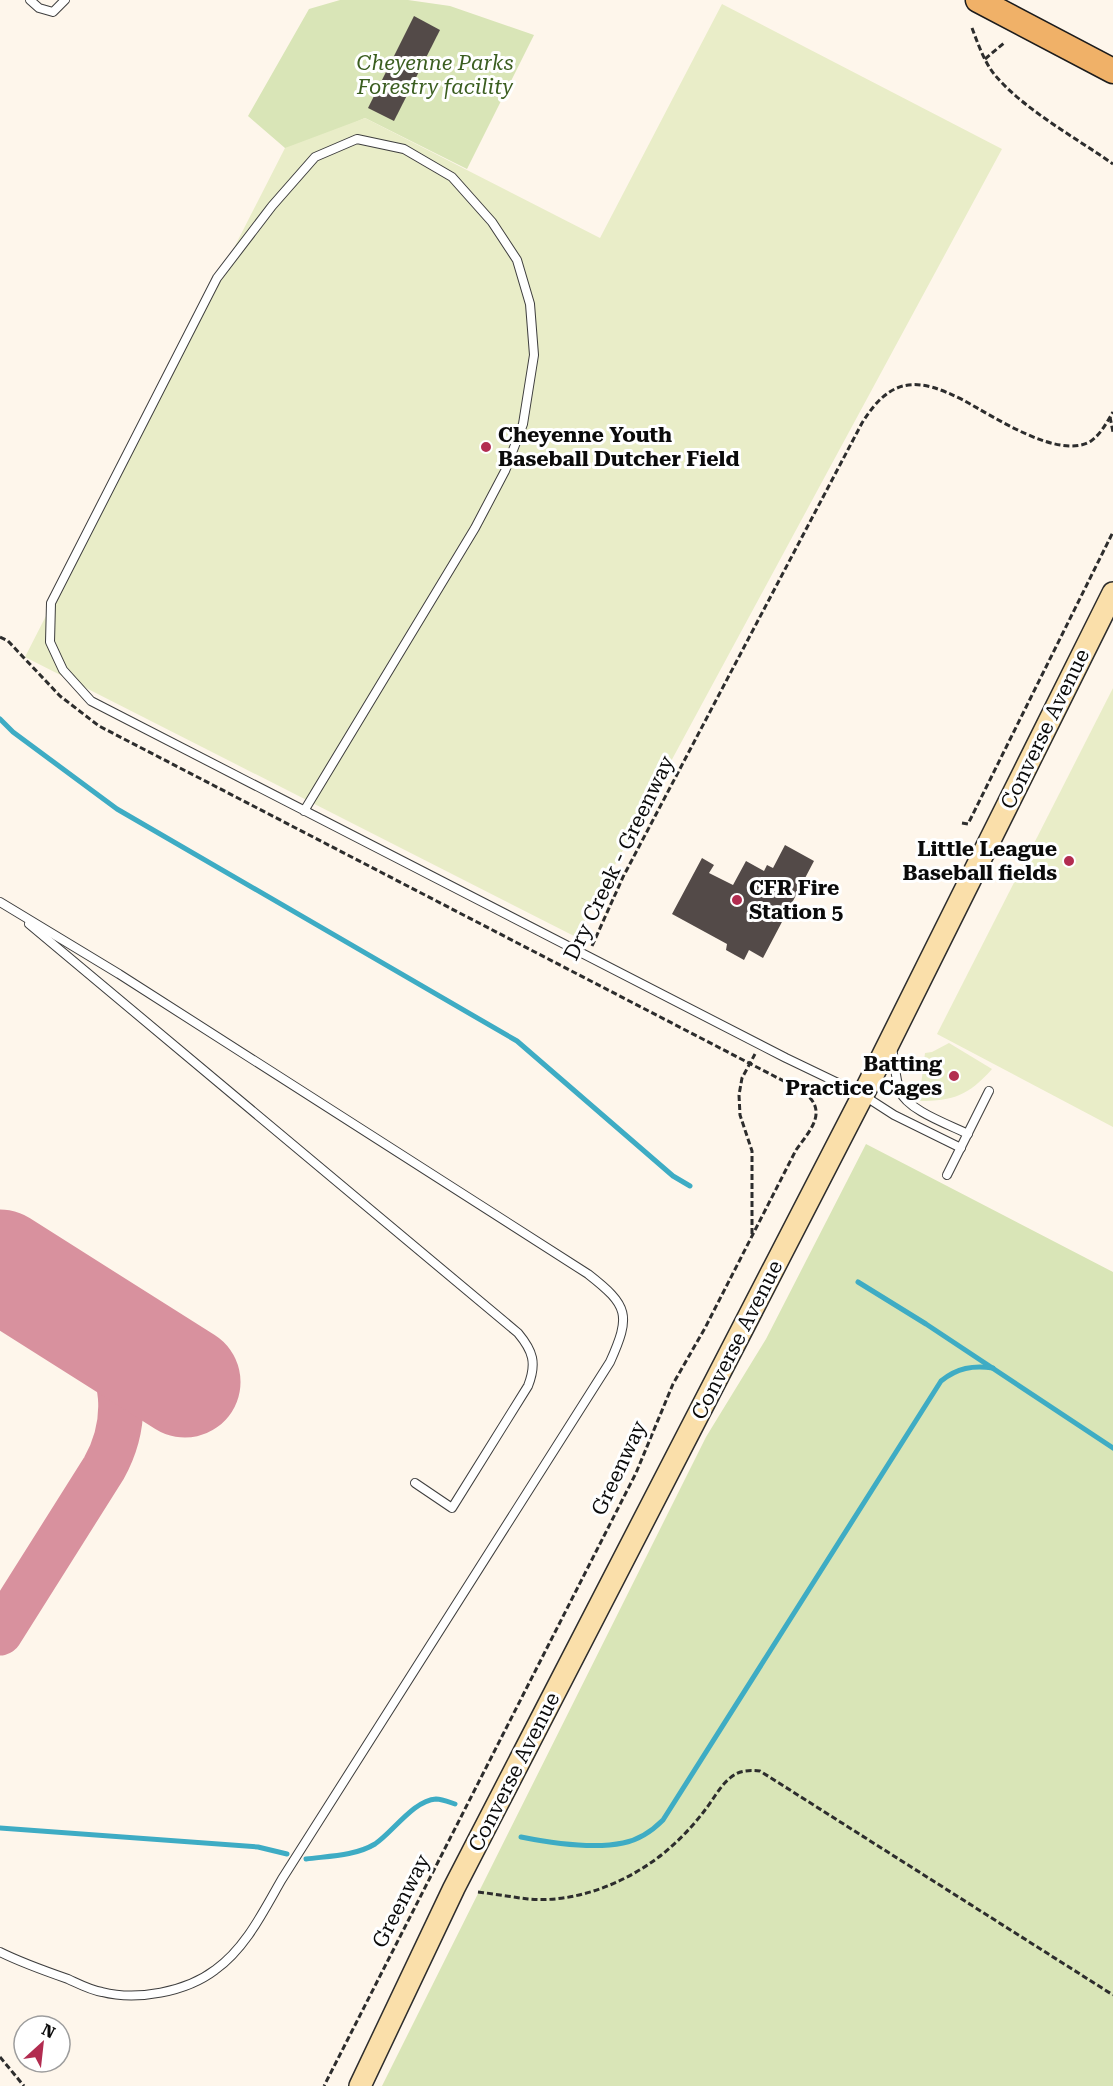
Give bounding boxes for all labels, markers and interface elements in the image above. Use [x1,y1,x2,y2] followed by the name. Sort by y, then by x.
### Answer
[356,51,514,99] park label: Cheyenne Parks Forestry facility
[498,423,739,471] place label: Cheyenne Youth Baseball Dutcher Field
[479,440,493,454] marker: Cheyenne Youth Baseball Dutcher Field
[996,645,1094,813] street label: Converse Avenue
[559,751,679,964] street label: Dry Creek - Greenway
[902,837,1057,885] place label: Little League Baseball fields
[1062,854,1076,868] marker: Little League Baseball fields
[749,876,844,924] place label: CFR Fire Station 5
[730,893,744,907] marker: CFR Fire Station 5
[785,1052,942,1100] place label: Batting Practice Cages
[947,1069,961,1083] marker: Batting Practice Cages
[687,1256,787,1424] street label: Converse Avenue
[587,1416,652,1519] street label: Greenway
[464,1688,564,1856] street label: Converse Avenue
[367,1850,435,1952] street label: Greenway
[12,2014,72,2074] north arrow
[39,2020,58,2042] text: N

